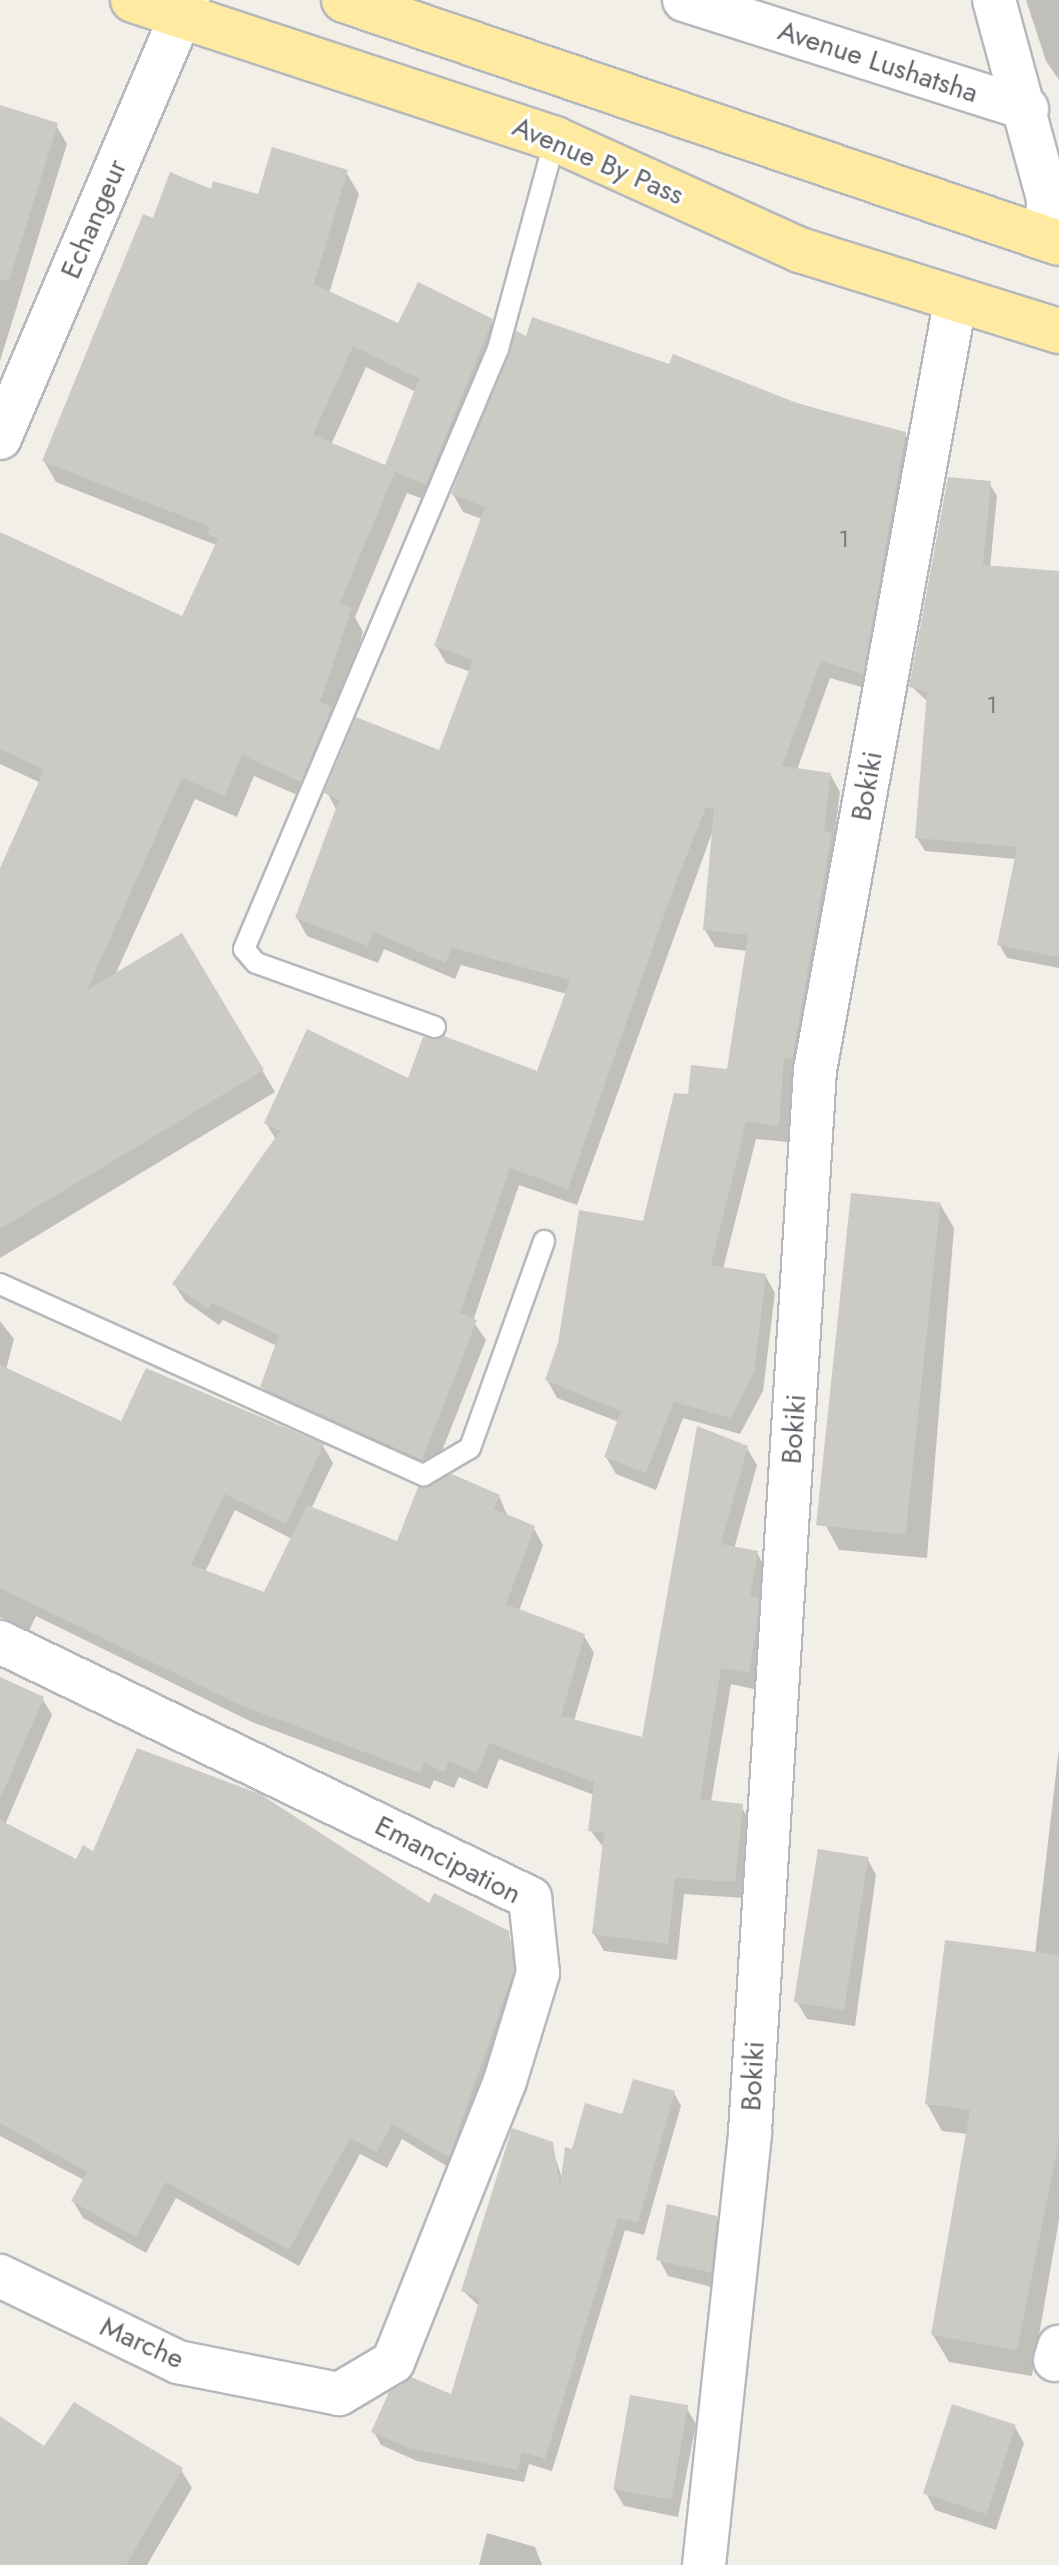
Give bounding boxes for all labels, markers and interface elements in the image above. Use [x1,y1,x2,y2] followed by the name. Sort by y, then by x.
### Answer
[774,14,982,110] street label: Avenue Lushatsha
[507,110,689,212] street label: Avenue By Pass
[54,154,134,284] street label: Echangeur
[839,525,849,553] house number: 1
[987,691,997,719] house number: 1
[844,749,890,823] street label: Bokiki
[775,1393,813,1465] street label: Bokiki
[369,1809,527,1911] street label: Emancipation
[734,2040,772,2112] street label: Bokiki
[95,2310,189,2376] street label: Marche

